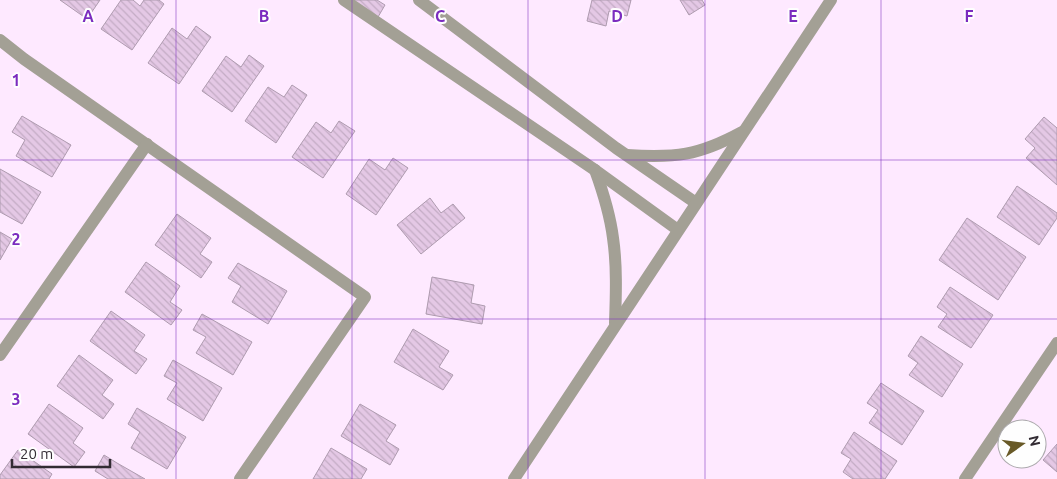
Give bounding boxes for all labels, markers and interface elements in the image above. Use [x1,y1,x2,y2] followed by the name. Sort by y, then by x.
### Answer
[82,7,94,25] text: A
[259,7,269,25] text: B
[435,7,445,25] text: C
[611,7,623,25] text: D
[788,7,798,25] text: E
[965,7,974,25] text: F
[11,71,21,89] text: 1
[11,230,21,248] text: 2
[11,390,21,408] text: 3
[997,419,1047,469] north arrow
[1026,434,1044,448] text: N
[12,436,110,468] scale bar
[20,445,53,462] text: 20 m

